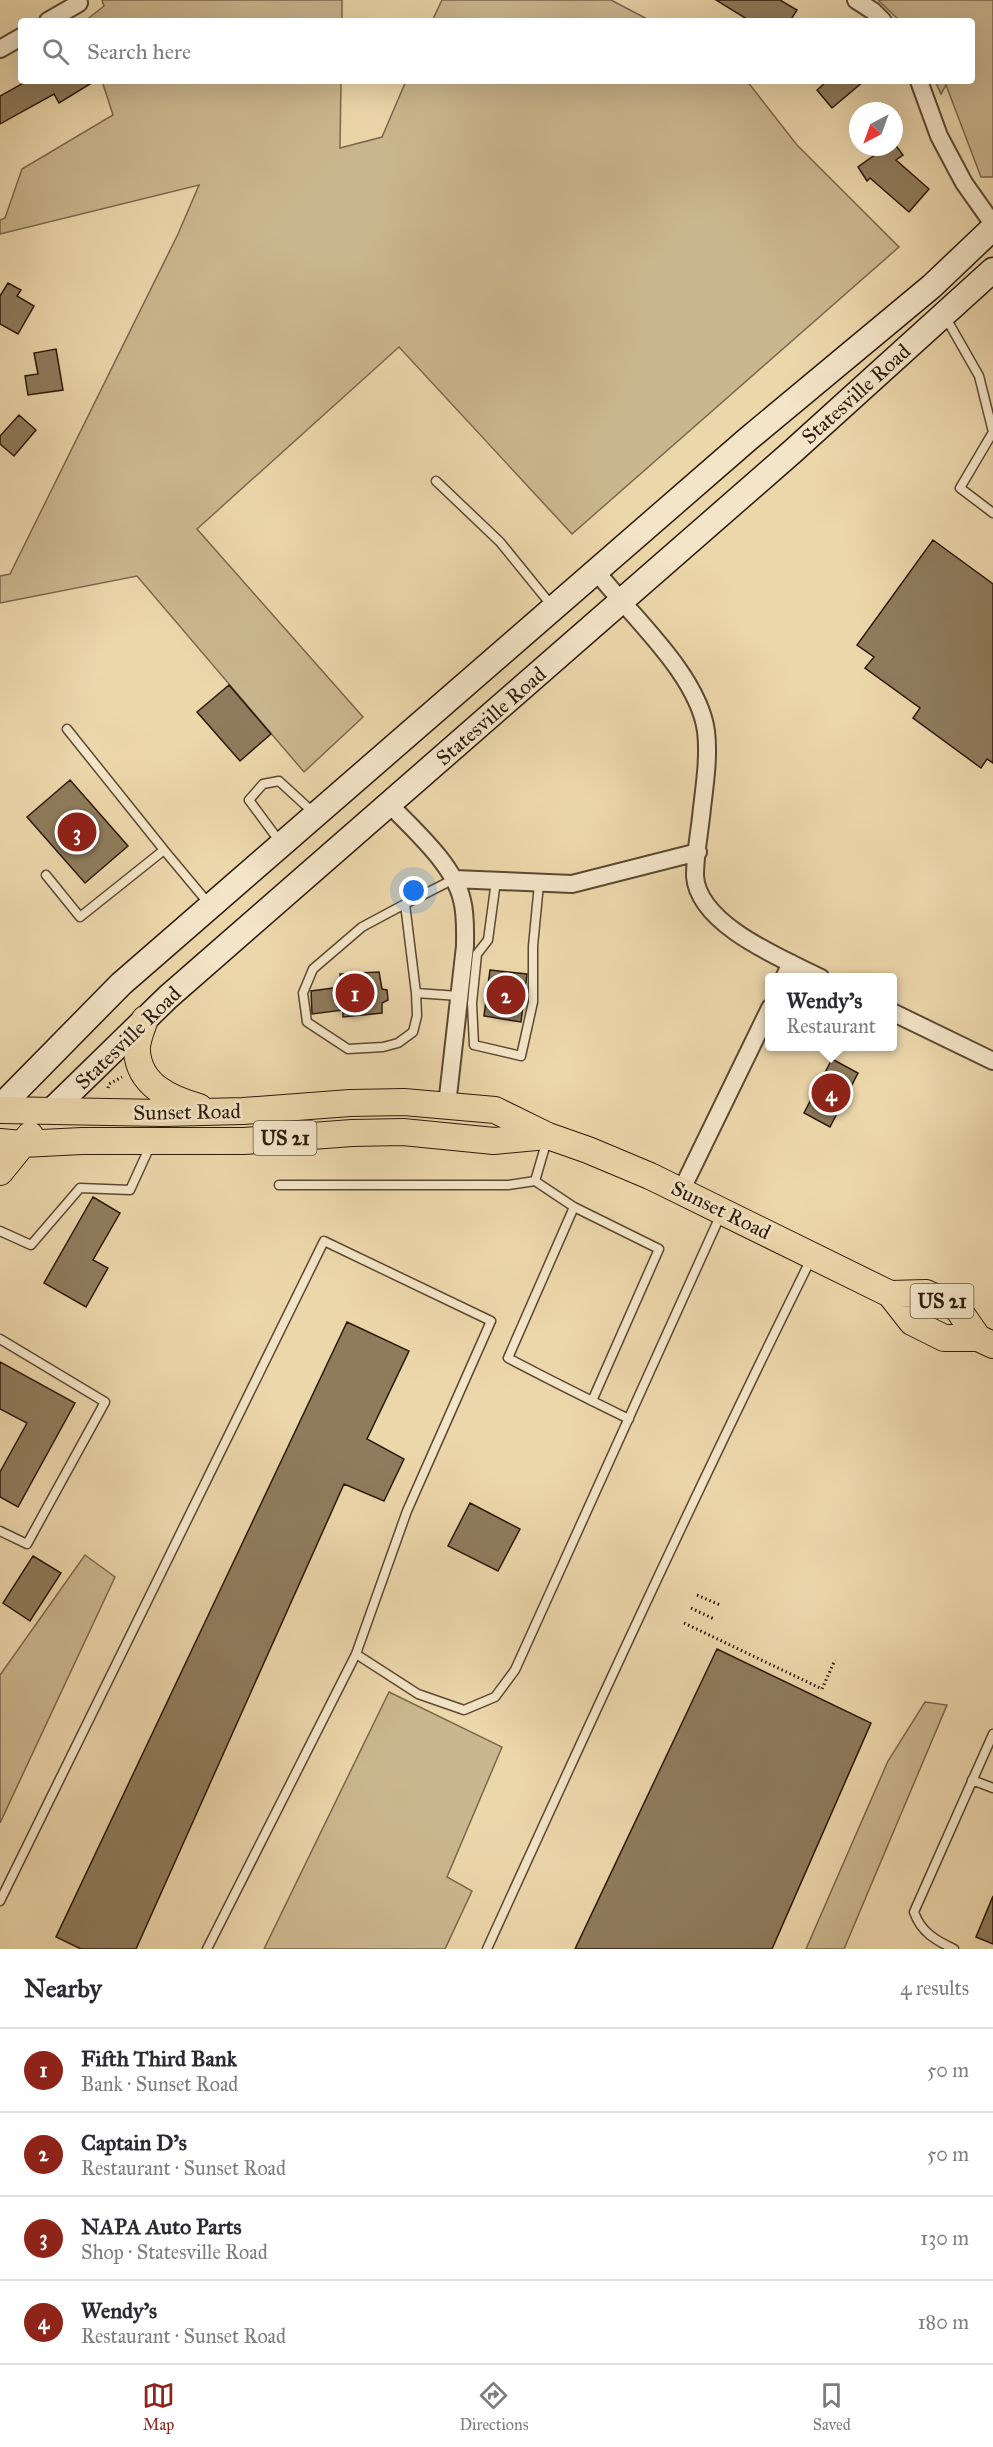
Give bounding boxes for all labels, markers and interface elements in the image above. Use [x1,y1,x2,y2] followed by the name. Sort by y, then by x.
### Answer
[18,18,975,84] search box
[39,35,72,68] icon: search
[87,38,191,65] text: Search here
[849,102,903,156] north arrow
[796,338,916,450] street label: Statesville Road
[431,661,552,771] street label: Statesville Road
[58,810,97,854] pin: 3
[399,876,428,905] your location
[336,970,374,1016] pin: 1
[486,972,526,1018] pin: 2
[765,973,897,1051] popup
[70,981,187,1095] street label: Statesville Road
[786,987,862,1014] text: Wendy's
[786,1014,876,1038] text: Restaurant
[812,1070,850,1116] pin: 4
[133,1098,242,1126] street label: Sunset Road
[254,1121,316,1155] road number: US 21
[667,1175,776,1245] street label: Sunset Road
[910,1284,974,1318] road number: US 21
[24,1972,102,2004] text: Nearby
[900,1976,969,2000] text: 4 results
[81,2045,237,2072] text: Fifth Third Bank
[40,2058,47,2082] text: 1
[927,2058,969,2082] text: 50 m
[81,2072,238,2096] text: Bank · Sunset Road
[81,2129,187,2156] text: Captain D's
[39,2142,48,2166] text: 2
[927,2142,969,2166] text: 50 m
[81,2156,286,2180] text: Restaurant · Sunset Road
[81,2213,242,2240] text: NAPA Auto Parts
[40,2226,48,2250] text: 3
[920,2226,969,2250] text: 130 m
[81,2240,268,2264] text: Shop · Statesville Road
[81,2297,157,2324] text: Wendy's
[38,2310,49,2334] text: 4
[918,2310,969,2334] text: 180 m
[81,2324,286,2348] text: Restaurant · Sunset Road
[142,2379,175,2434] tab: Map
[459,2379,528,2434] tab: Directions
[813,2379,851,2434] tab: Saved

